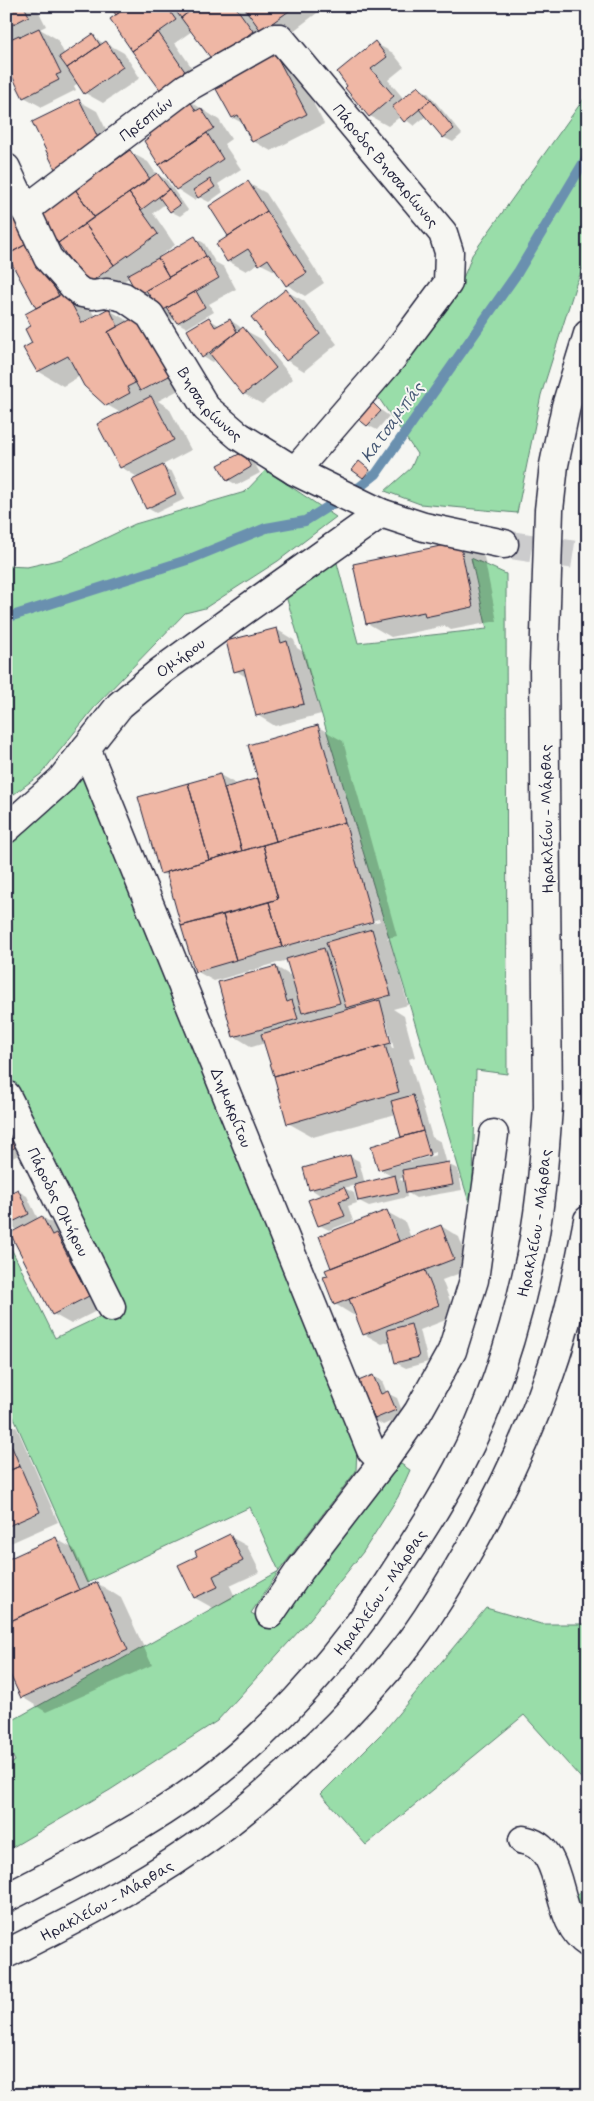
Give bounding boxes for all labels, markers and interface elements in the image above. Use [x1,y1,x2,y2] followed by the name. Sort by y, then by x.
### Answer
[115,93,177,147] street label: Πρεσπών
[327,100,443,232] street label: Πάροδος Βησσαρίωνος
[172,364,247,447] street label: Βησσαρίωνος
[356,377,431,468] water label: Κατσαμπάς
[152,633,210,683] street label: Ομήρου
[536,744,559,894] street label: Ηρακλείου - Μάρθας
[205,1065,256,1151] street label: Δημοκρίτου
[22,1144,93,1260] street label: Πάροδος Ομήρου
[513,1148,557,1299] street label: Ηρακλείου - Μάρθας
[330,1526,432,1661] street label: Ηρακλείου - Μάρθας
[37,1856,178,1947] street label: Ηρακλείου - Μάρθας

